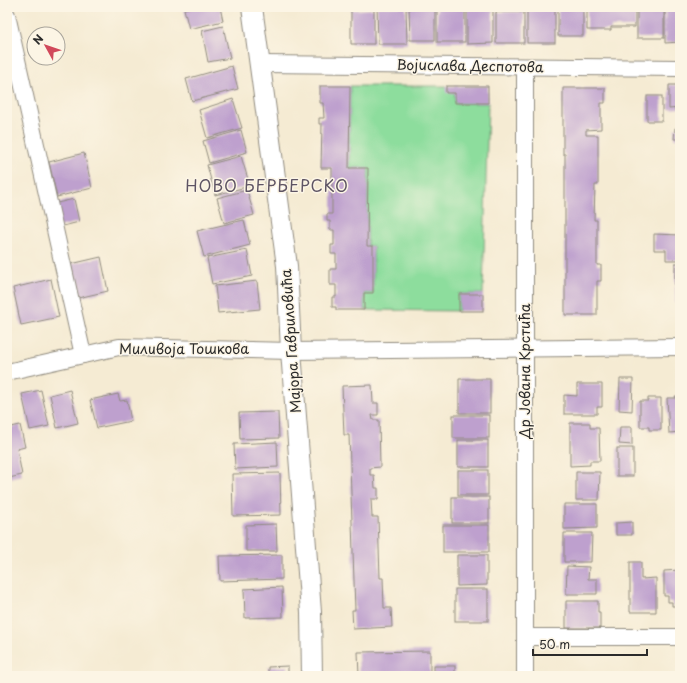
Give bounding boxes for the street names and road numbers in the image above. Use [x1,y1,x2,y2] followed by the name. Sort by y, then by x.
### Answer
[396,54,544,77] street label: Војислава Деспотова
[275,268,306,414] street label: Мајора Гавриловића
[514,303,535,440] street label: Др Јована Крстића
[119,338,249,359] street label: Миливоја Тошкова

